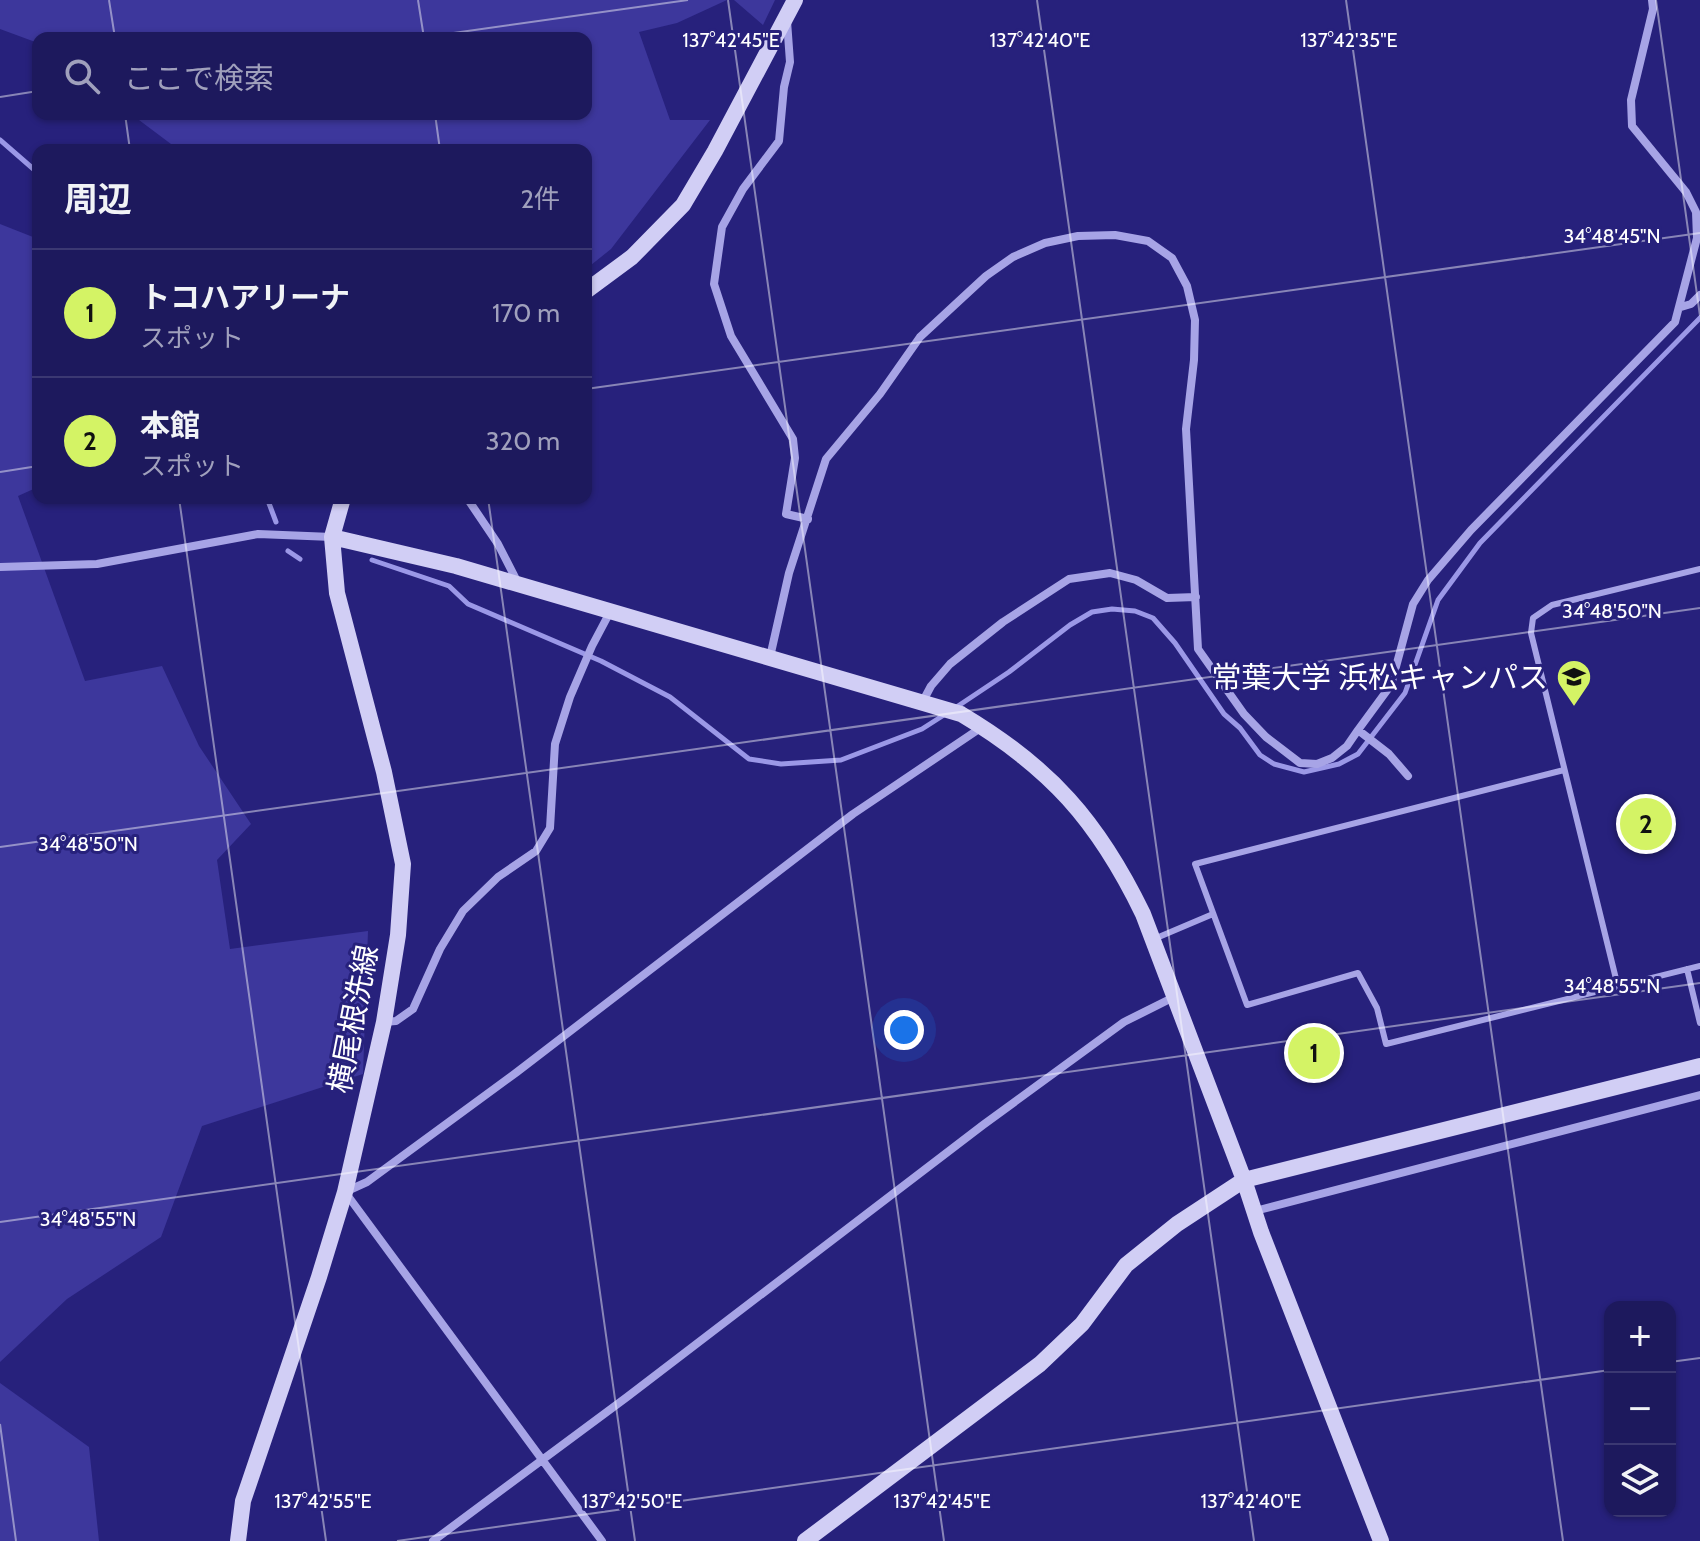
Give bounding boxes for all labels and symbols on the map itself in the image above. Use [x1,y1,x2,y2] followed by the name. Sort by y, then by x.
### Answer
[682,28,780,52] text: 137°42'45"E
[990,28,1090,52] text: 137°42'40"E
[1300,28,1398,52] text: 137°42'35"E
[1563,224,1661,248] text: 34°48'45"N
[1562,599,1662,623] text: 34°48'50"N
[1555,658,1593,708] school or university icon: 常葉大学 浜松キャンパス
[1211,659,1548,696] place label: 常葉大学 浜松キャンパス
[1620,794,1672,854] pin: 2
[38,832,138,856] text: 34°48'50"N
[321,942,385,1096] street label: 横尾根洗線
[1564,974,1660,998] text: 34°48'55"N
[884,1010,924,1050] your location
[1288,1023,1340,1083] pin: 1
[40,1207,136,1231] text: 34°48'55"N
[274,1489,372,1513] text: 137°42'55"E
[582,1489,682,1513] text: 137°42'50"E
[893,1489,991,1513] text: 137°42'45"E
[1201,1489,1301,1513] text: 137°42'40"E

